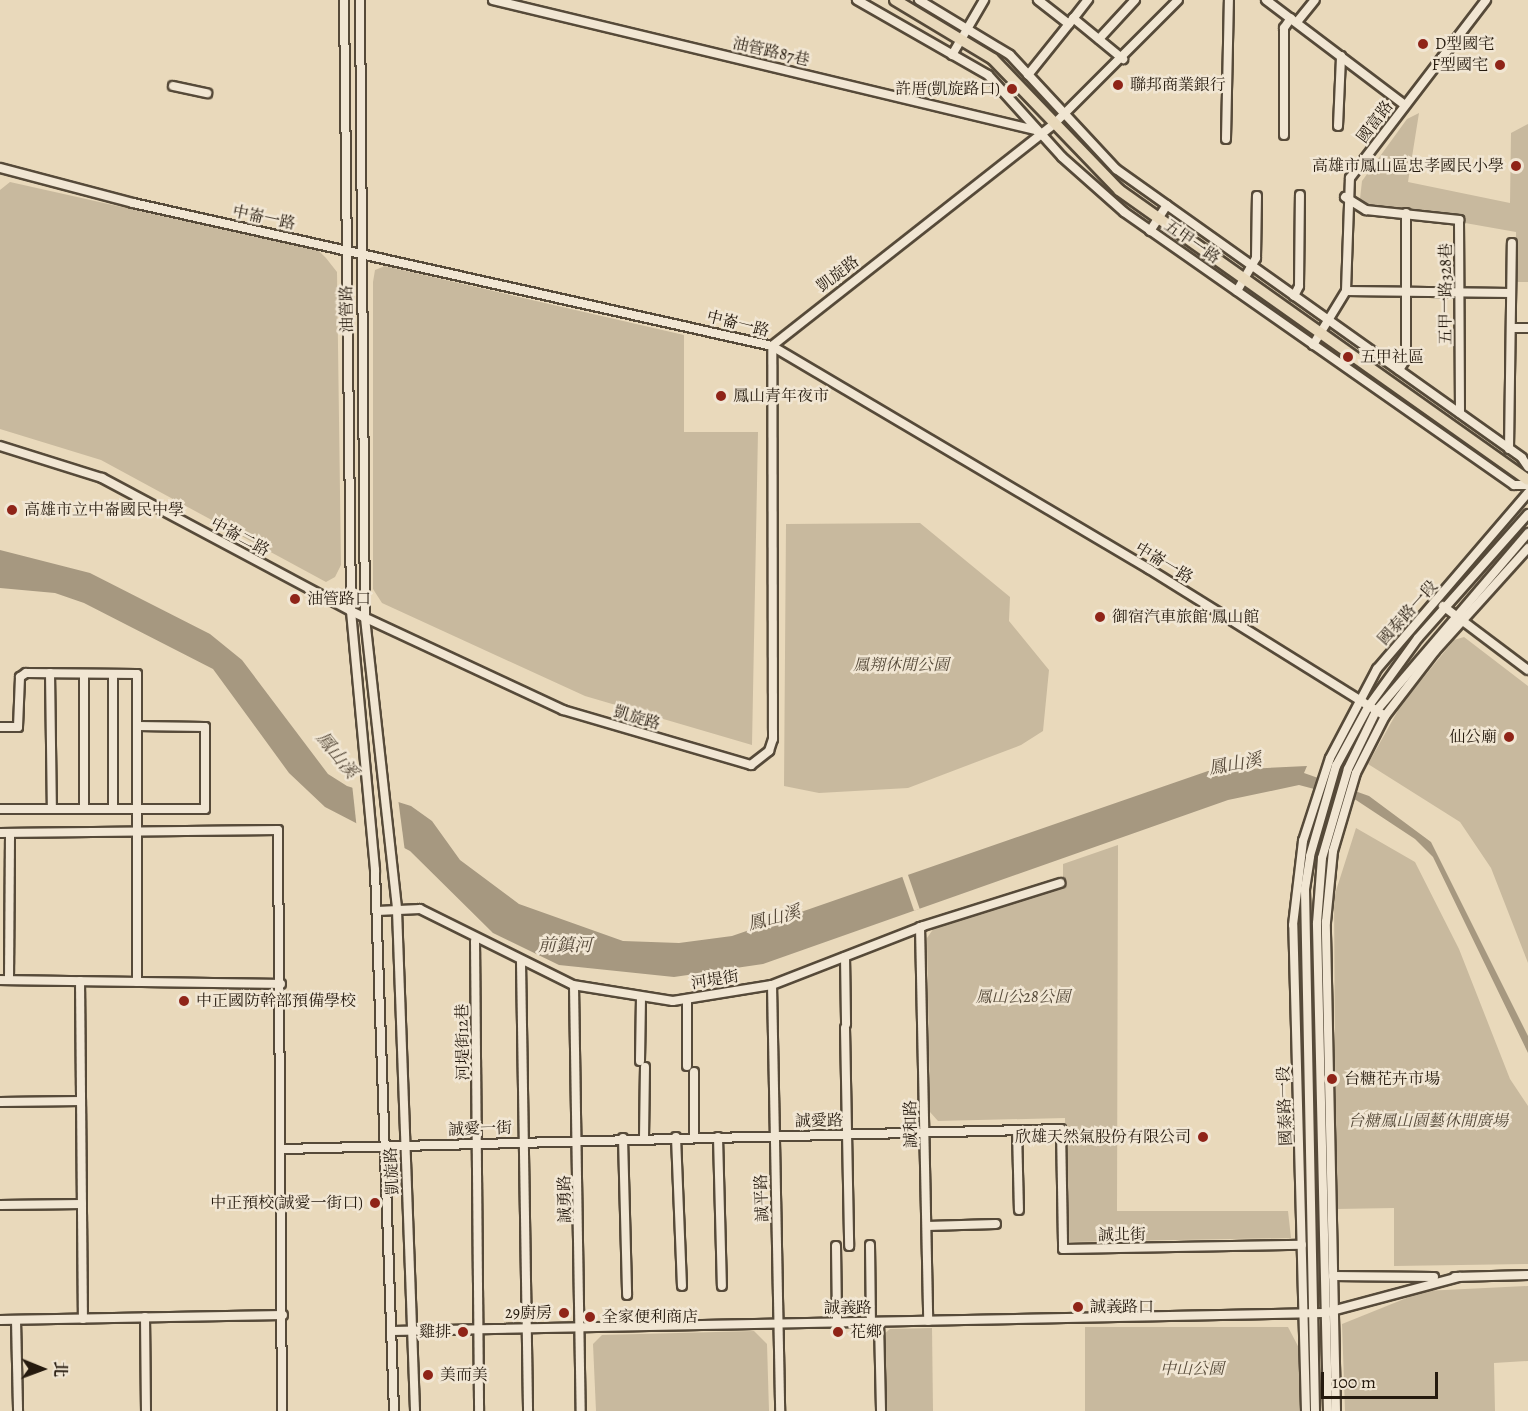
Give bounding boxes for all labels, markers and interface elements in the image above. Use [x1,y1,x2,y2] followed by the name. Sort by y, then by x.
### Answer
[731,34,811,70] street label: 油管路87巷
[1435,34,1494,54] place label: D型國宅
[1416,37,1430,51] marker: D型國宅
[1432,55,1488,75] place label: F型國宅
[1493,58,1507,72] marker: F型國宅
[1130,75,1226,95] place label: 聯邦商業銀行
[1111,78,1125,92] marker: 聯邦商業銀行
[895,79,1000,99] place label: 許厝(凱旋路口)
[1005,82,1019,96] marker: 許厝(凱旋路口)
[1353,97,1397,147] street label: 國富路
[1312,156,1504,176] place label: 高雄市鳳山區忠孝國民小學
[1509,159,1523,173] marker: 高雄市鳳山區忠孝國民小學
[231,202,297,234] street label: 中崙一路
[1160,216,1224,268] street label: 五甲一路
[1436,243,1456,345] street label: 五甲一路328巷
[813,252,863,296] street label: 凱旋路
[337,285,357,333] street label: 油管路
[705,307,771,341] street label: 中崙一路
[1360,347,1424,367] place label: 五甲社區
[1341,350,1355,364] marker: 五甲社區
[733,386,829,406] place label: 鳳山青年夜市
[714,389,728,403] marker: 鳳山青年夜市
[24,500,184,520] place label: 高雄市立中崙國民中學
[5,503,19,517] marker: 高雄市立中崙國民中學
[207,514,273,560] street label: 中崙二路
[1132,538,1196,588] street label: 中崙一路
[1374,577,1442,649] street label: 國泰路一段
[307,589,371,609] place label: 油管路口
[288,592,302,606] marker: 油管路口
[1112,607,1259,627] place label: 御宿汽車旅館 鳳山館
[1093,610,1107,624] marker: 御宿汽車旅館 鳳山館
[853,655,949,675] park label: 鳳翔休閒公園
[611,702,663,734] street label: 凱旋路
[312,727,362,783] water label: 鳳山溪
[1449,727,1497,747] place label: 仙公廟
[1502,730,1516,744] marker: 仙公廟
[1207,749,1263,779] water label: 鳳山溪
[745,901,803,935] water label: 鳳山溪
[538,934,592,956] water label: 前鎮河
[690,967,740,993] street label: 河堤街
[976,987,1070,1007] park label: 鳳山公28公園
[196,991,356,1011] place label: 中正國防幹部預備學校
[177,994,191,1008] marker: 中正國防幹部預備學校
[453,1003,473,1081] street label: 河堤街12巷
[1274,1066,1296,1146] street label: 國泰路一段
[1344,1069,1440,1089] place label: 台糖花卉市場
[1325,1072,1339,1086] marker: 台糖花卉市場
[901,1100,921,1148] street label: 誠和路
[795,1111,843,1131] street label: 誠愛路
[1348,1111,1508,1131] park label: 台糖鳳山園藝休閒廣場
[448,1118,512,1140] street label: 誠愛一街
[1015,1127,1191,1147] place label: 欣雄天然氣股份有限公司
[1196,1130,1210,1144] marker: 欣雄天然氣股份有限公司
[381,1147,403,1195] street label: 凱旋路
[752,1174,772,1222] street label: 誠平路
[555,1175,575,1223] street label: 誠勇路
[210,1193,363,1213] place label: 中正預校(誠愛一街口)
[368,1196,382,1210] marker: 中正預校(誠愛一街口)
[1098,1225,1146,1245] street label: 誠北街
[1090,1297,1154,1317] place label: 誠義路口
[824,1298,872,1318] street label: 誠義路
[1071,1300,1085,1314] marker: 誠義路口
[505,1303,552,1323] place label: 29廚房
[557,1306,571,1320] marker: 29廚房
[602,1307,698,1327] place label: 全家便利商店
[583,1310,597,1324] marker: 全家便利商店
[419,1322,451,1342] place label: 雞排
[850,1322,882,1342] place label: 花鄉
[456,1325,470,1339] marker: 雞排
[831,1325,845,1339] marker: 花鄉
[12,1339,72,1399] north arrow
[1160,1359,1224,1379] park label: 中山公園
[1324,1360,1441,1398] scale bar
[49,1361,71,1378] text: 北
[440,1365,488,1385] place label: 美而美
[421,1368,435,1382] marker: 美而美
[1332,1370,1376,1394] text: 100 m

